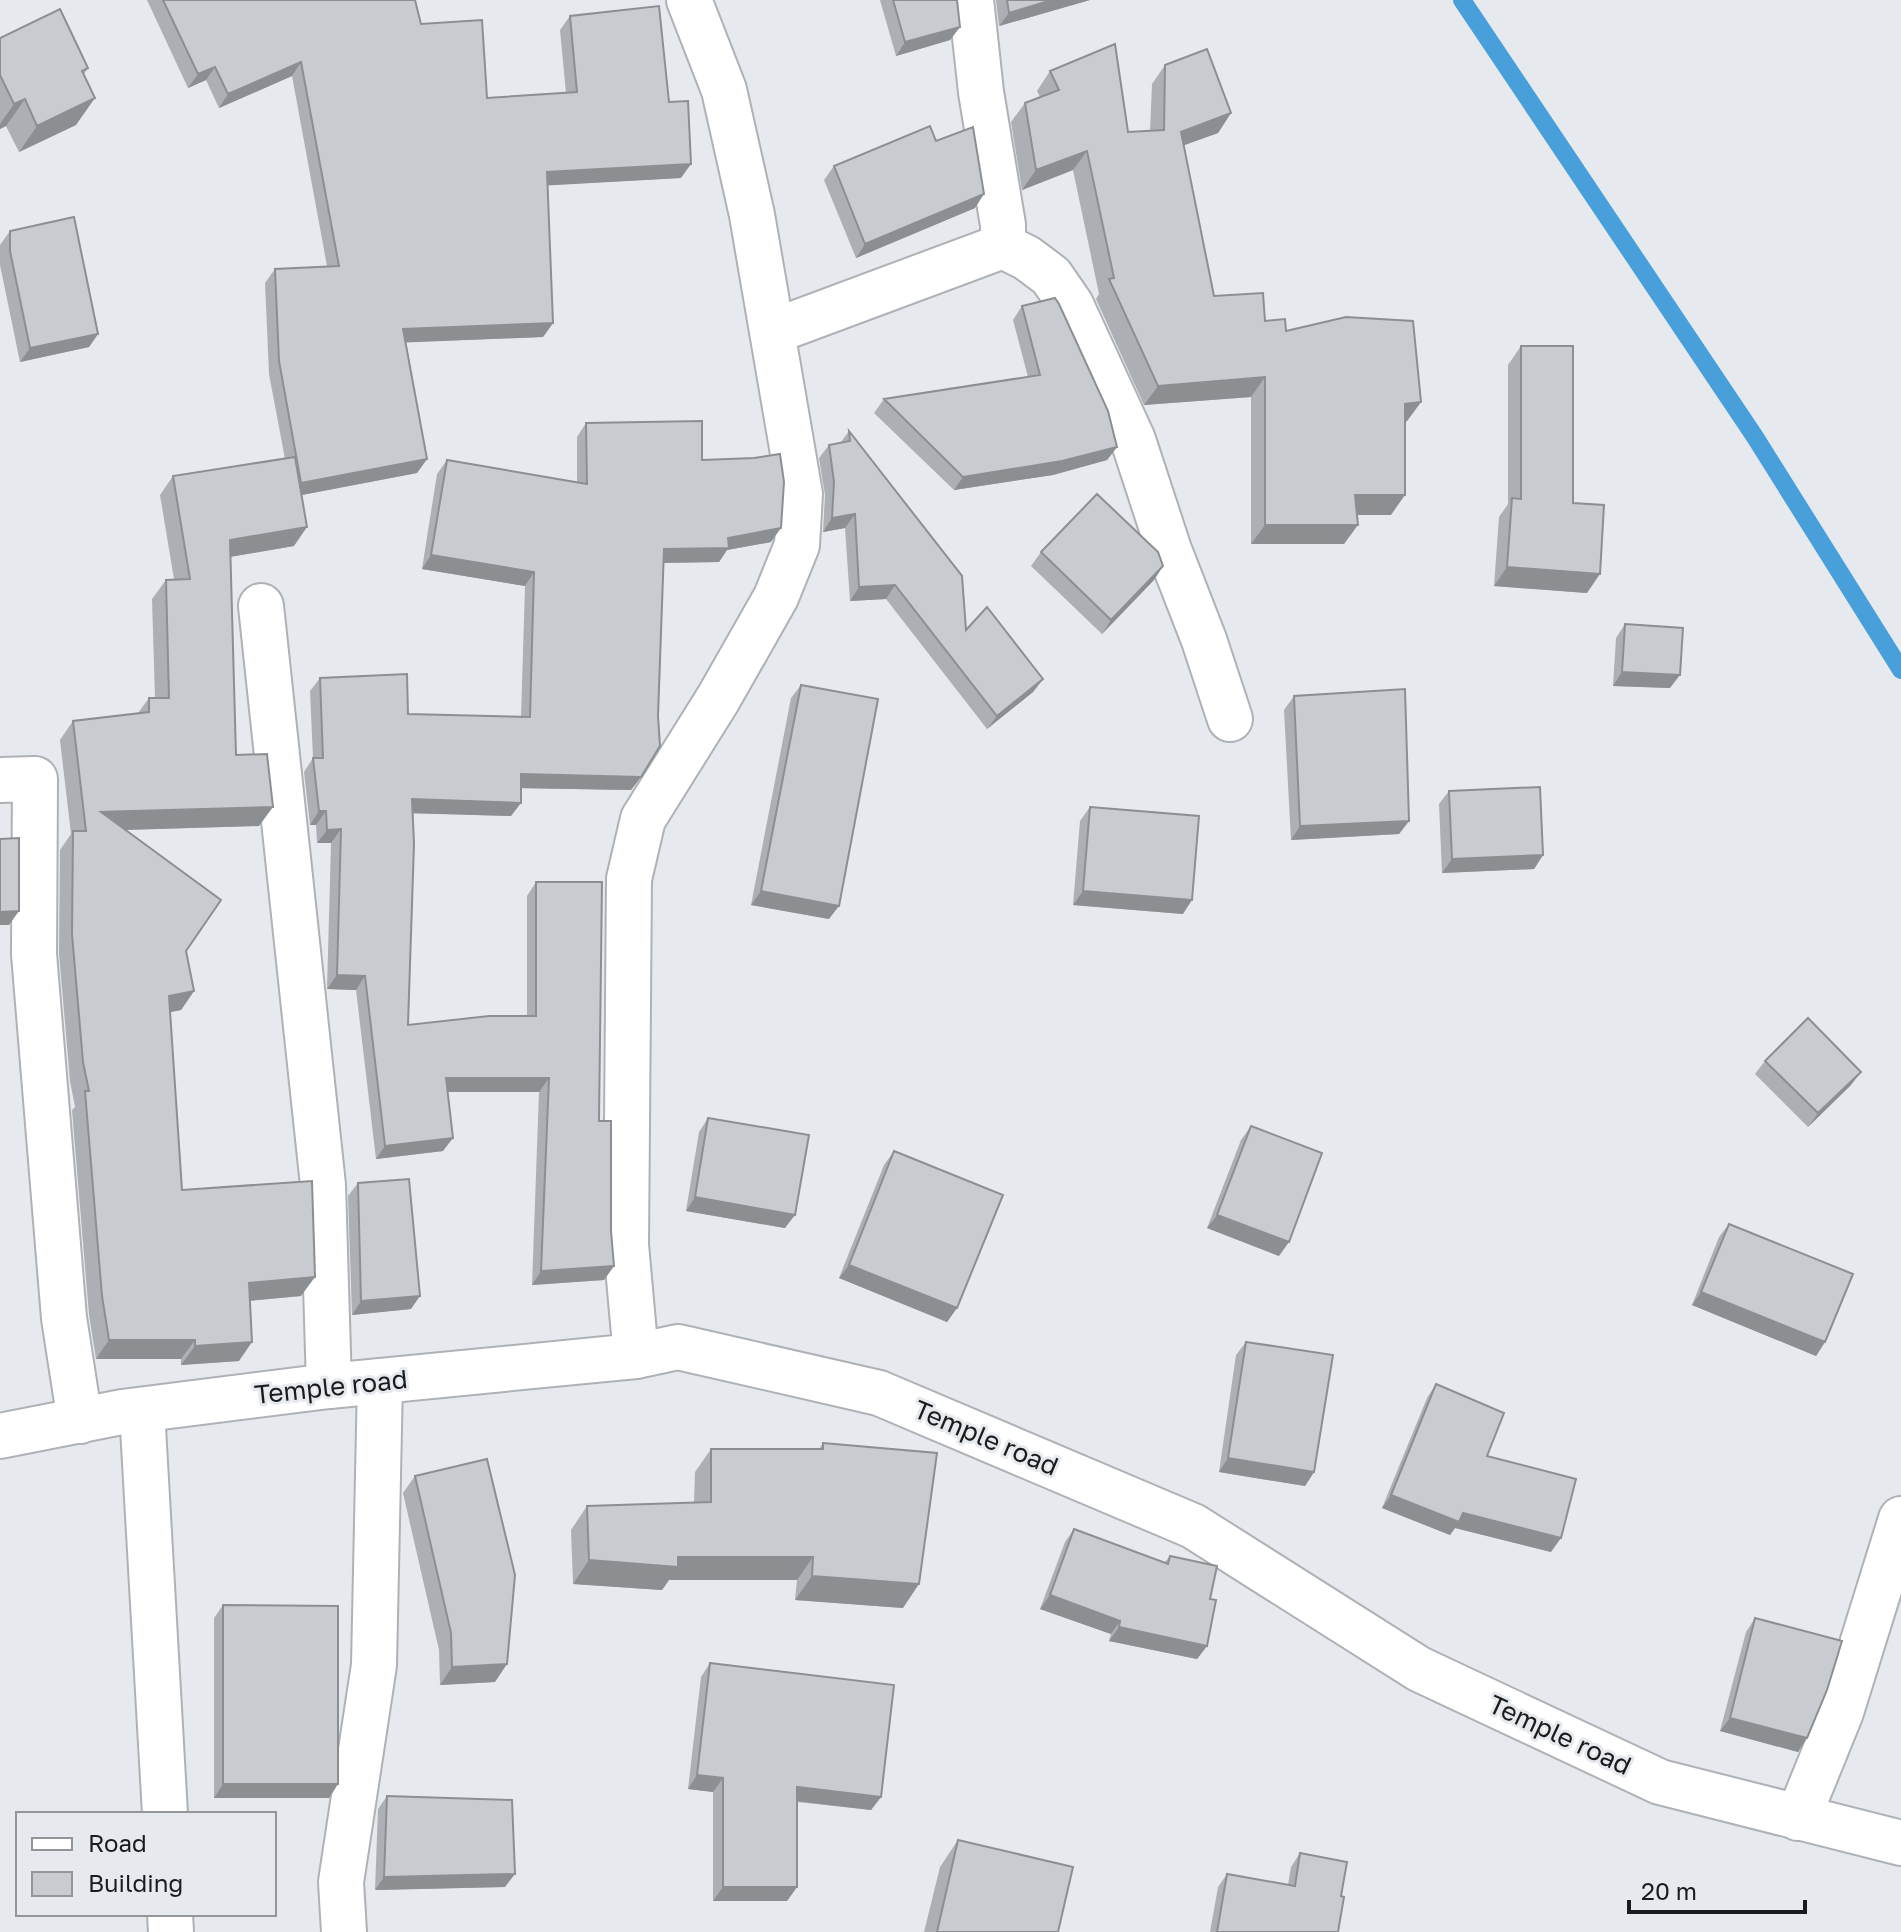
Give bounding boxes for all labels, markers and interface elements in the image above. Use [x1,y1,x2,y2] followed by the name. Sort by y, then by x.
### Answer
[253,1363,409,1410] street label: Temple road
[909,1393,1063,1482] street label: Temple road
[1484,1688,1636,1781] street label: Temple road
[16,1812,276,1916] legend
[88,1828,147,1857] text: Road
[1629,1864,1805,1914] scale bar
[88,1868,183,1897] text: Building
[1641,1876,1697,1905] text: 20 m

